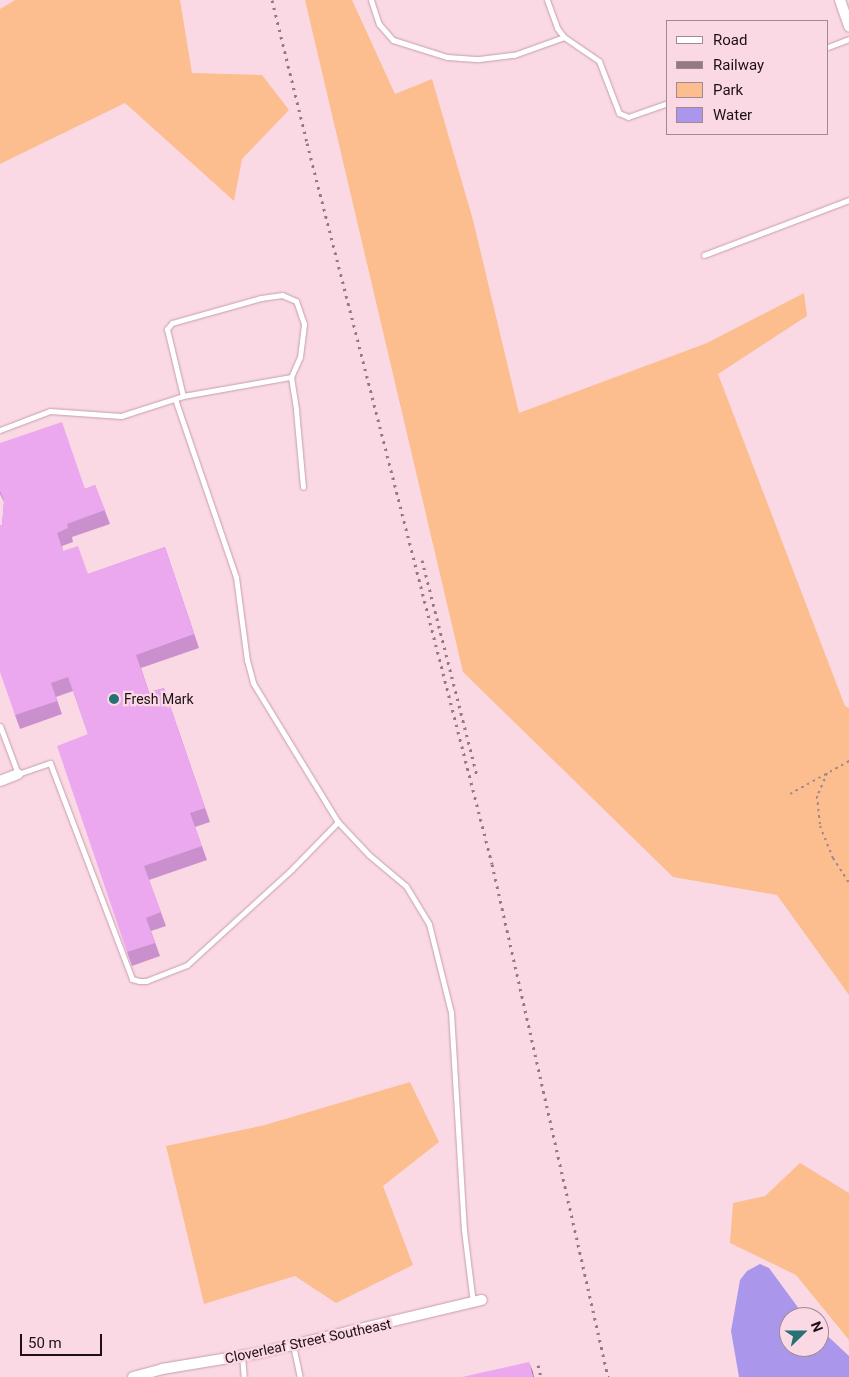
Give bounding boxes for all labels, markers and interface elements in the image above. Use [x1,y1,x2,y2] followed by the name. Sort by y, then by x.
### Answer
[666,20,829,135] legend
[713,31,747,49] text: Road
[713,56,764,74] text: Railway
[713,81,743,99] text: Park
[713,106,752,124] text: Water
[124,691,194,707] place label: Fresh Mark
[108,693,120,705] marker: Fresh Mark
[779,1307,829,1357] north arrow
[223,1315,393,1367] street label: Cloverleaf Street Southeast
[808,1319,826,1334] text: N
[22,1324,105,1356] scale bar
[28,1334,62,1352] text: 50 m

